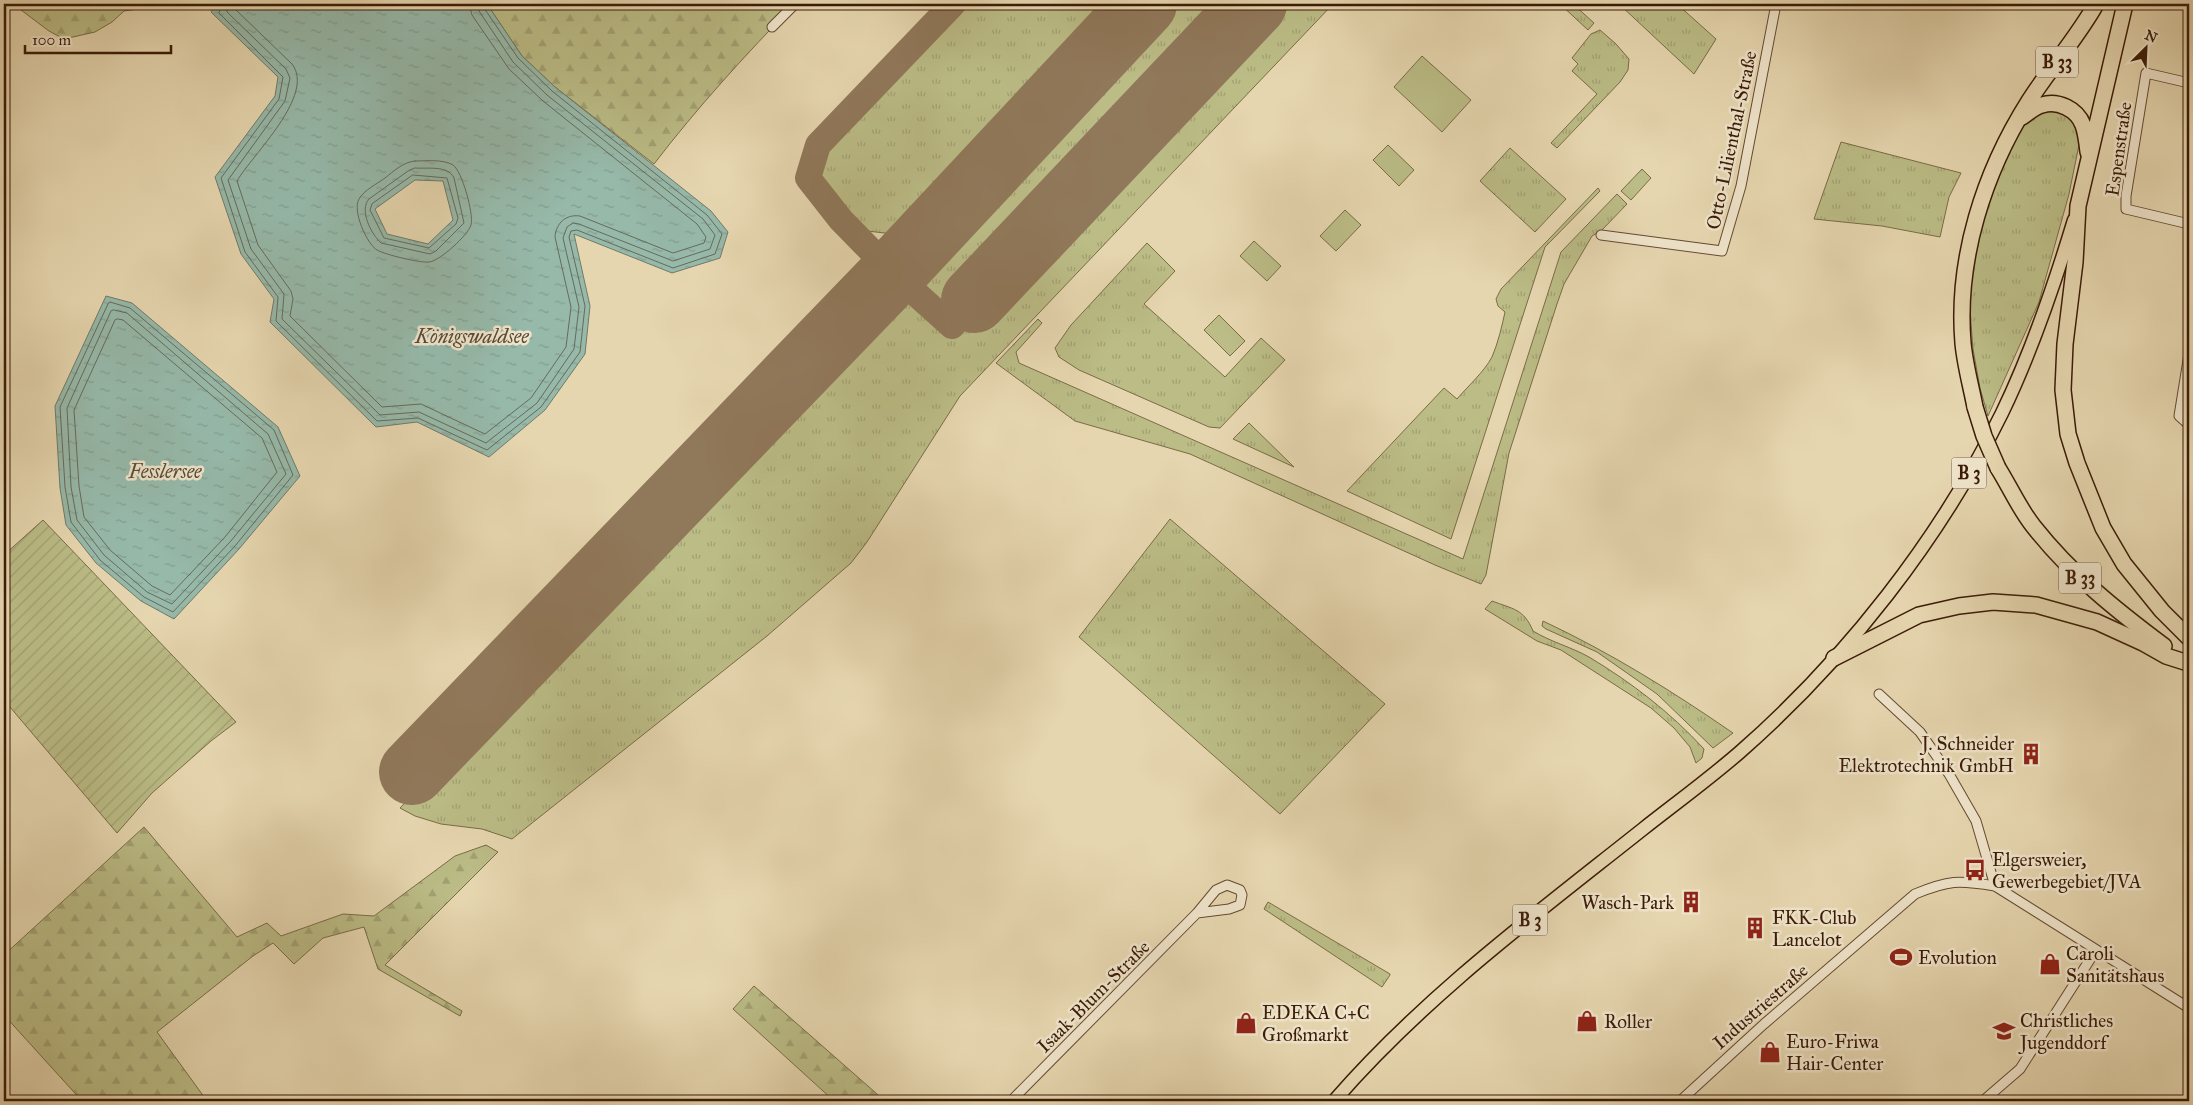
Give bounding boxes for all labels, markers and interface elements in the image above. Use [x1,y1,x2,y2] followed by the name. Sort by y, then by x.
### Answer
[25,22,171,54] scale bar
[2120,22,2170,72] north arrow
[2142,26,2160,47] text: N
[32,31,72,49] text: 100 m
[2036,46,2078,78] road number: B 33
[1701,49,1762,231] street label: Otto-Lilienthal-Straße
[2101,100,2136,198] street label: Espenstraße
[414,324,529,348] water label: Königswaldsee
[1952,458,1986,488] road number: B 3
[127,459,202,483] water label: Fesslersee
[2059,562,2101,594] road number: B 33
[1839,732,2015,777] place label: J. Schneider Elektrotechnik GmbH
[2018,741,2044,767] building icon: J. Schneider Elektrotechnik GmbH
[1992,848,2142,894] place label: Elgersweier, Gewerbegebiet/JVA
[1962,857,1988,883] bus stop icon: Elgersweier, Gewerbegebiet/JVA
[1678,889,1704,915] building icon: Wasch-Park
[1581,891,1674,914] place label: Wasch-Park
[1512,904,1548,936] road number: B 3
[1772,906,1857,951] place label: FKK-Club Lancelot
[1742,915,1768,941] building icon: FKK-Club Lancelot
[1032,935,1154,1057] street label: Isaak-Blum-Straße
[2066,942,2164,987] place label: Caroli Sanitätshaus
[1888,944,1914,970] sports icon: Evolution
[1918,946,1997,969] place label: Evolution
[2037,951,2063,977] shop icon: Caroli Sanitätshaus
[1708,959,1813,1054] street label: Industriestraße
[1262,1001,1370,1046] place label: EDEKA C+C Großmarkt
[1574,1008,1600,1034] shop icon: Roller
[2018,1009,2113,1055] place label: Christliches Jugenddorf
[1233,1010,1259,1036] shop icon: EDEKA C+C Großmarkt
[1604,1010,1653,1033] place label: Roller
[1991,1018,2017,1044] school or university icon: Christliches Jugenddorf
[1786,1030,1884,1075] place label: Euro-Friwa Hair-Center
[1757,1039,1783,1065] shop icon: Euro-Friwa Hair-Center

